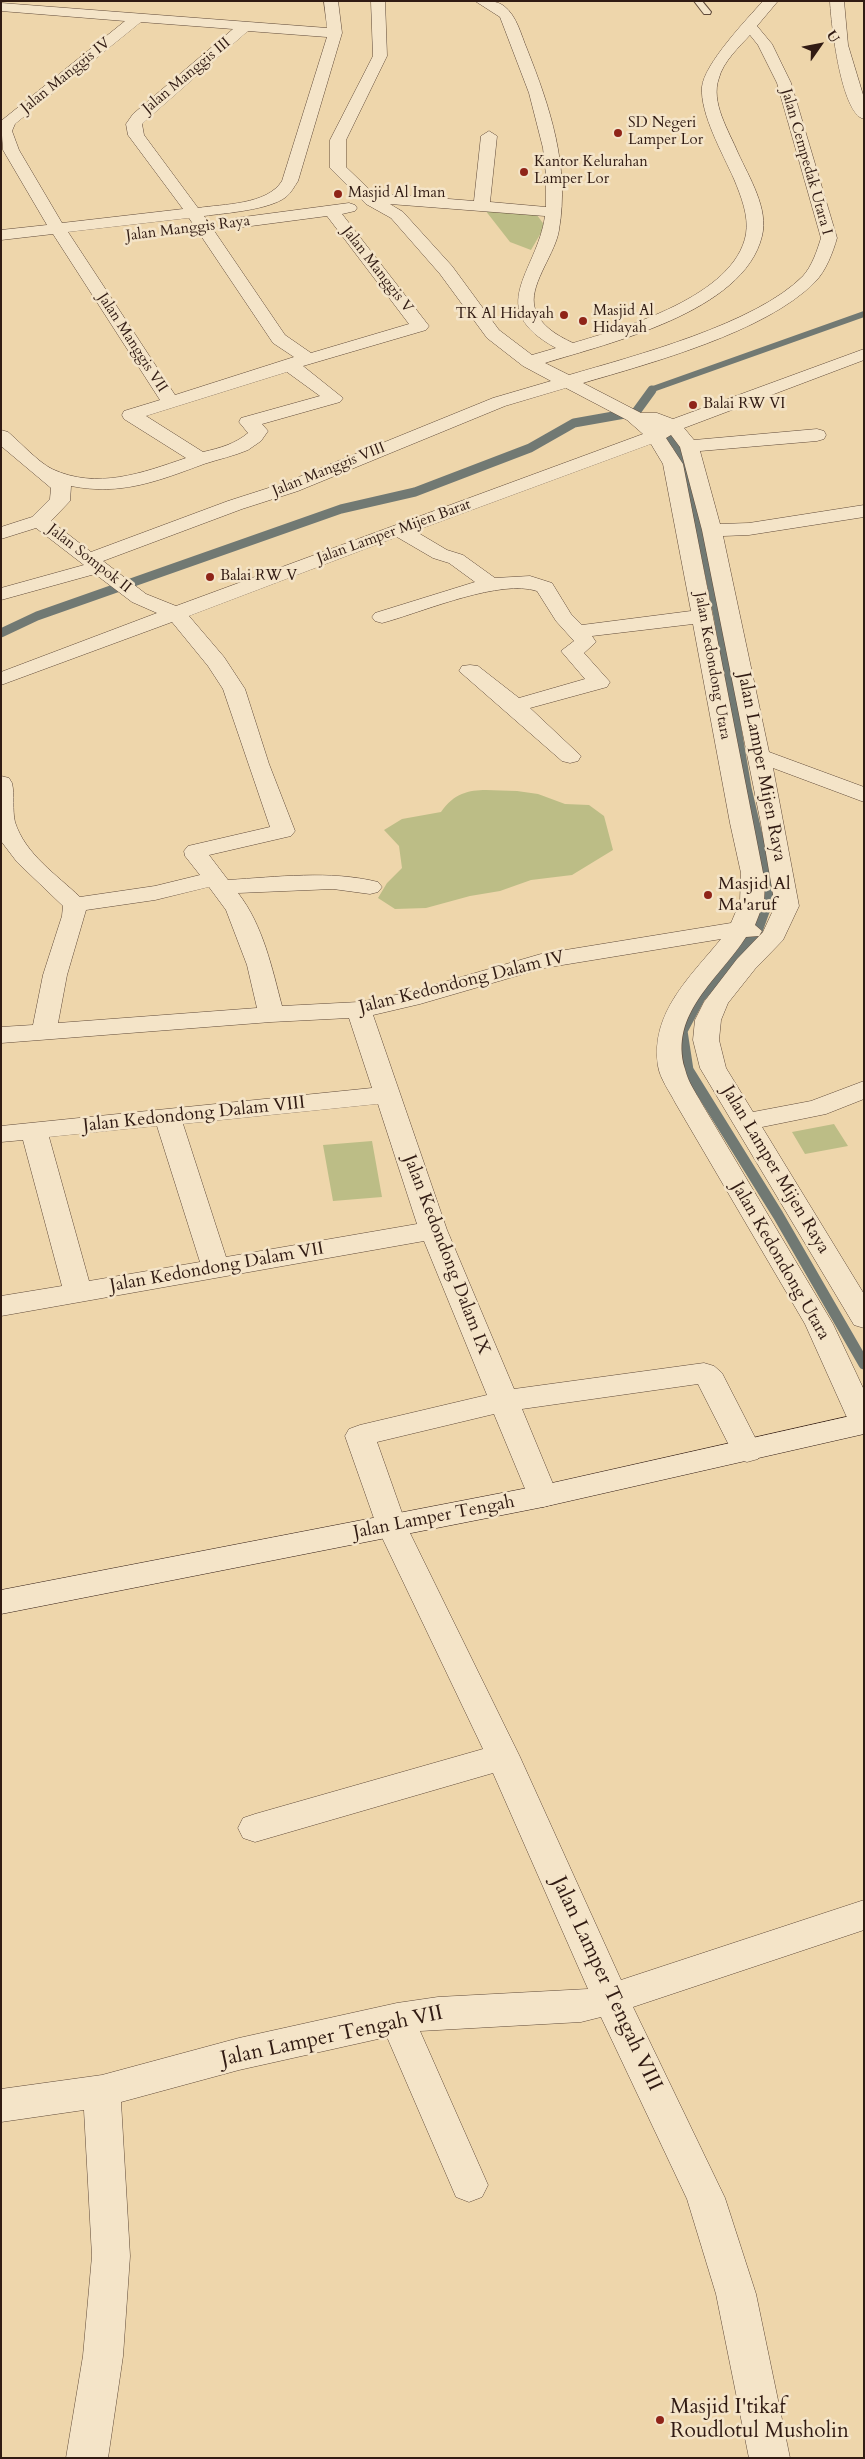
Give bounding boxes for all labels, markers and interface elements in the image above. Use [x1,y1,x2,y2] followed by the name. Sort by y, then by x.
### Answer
[795,20,845,70] north arrow
[822,27,844,47] text: U
[18,34,114,118] street label: Jalan Manggis IV
[139,34,235,118] street label: Jalan Manggis III
[777,87,835,237] street label: Jalan Cempedak Utara I
[628,115,703,150] place label: SD Negeri Lamper Lor
[612,127,624,139] marker: SD Negeri Lamper Lor
[534,154,648,189] place label: Kantor Kelurahan Lamper Lor
[518,166,530,178] marker: Kantor Kelurahan Lamper Lor
[348,185,445,203] place label: Masjid Al Iman
[332,188,344,200] marker: Masjid Al Iman
[125,212,251,246] street label: Jalan Manggis Raya
[338,223,416,317] street label: Jalan Manggis V
[93,290,171,396] street label: Jalan Manggis VII
[593,303,654,338] place label: Masjid Al Hidayah
[455,306,554,324] place label: TK Al Hidayah
[558,309,570,321] marker: TK Al Hidayah
[577,315,589,327] marker: Masjid Al Hidayah
[703,396,785,414] place label: Balai RW VI
[687,399,699,411] marker: Balai RW VI
[270,439,388,501] street label: Jalan Manggis VIII
[315,496,473,568] street label: Jalan Lamper Mijen Barat
[44,521,134,597] street label: Jalan Sompok II
[220,568,297,586] place label: Balai RW V
[204,571,216,583] marker: Balai RW V
[690,591,734,741] street label: Jalan Kedondong Utara
[732,671,790,863] street label: Jalan Lamper Mijen Raya
[718,874,791,916] place label: Masjid Al Ma'aruf
[702,889,714,901] marker: Masjid Al Ma'aruf
[357,947,567,1019] street label: Jalan Kedondong Dalam IV
[716,1082,834,1258] street label: Jalan Lamper Mijen Raya
[82,1093,306,1137] street label: Jalan Kedondong Dalam VIII
[398,1152,494,1358] street label: Jalan Kedondong Dalam IX
[726,1178,834,1344] street label: Jalan Kedondong Utara
[108,1239,326,1297] street label: Jalan Kedondong Dalam VII
[352,1492,516,1544] street label: Jalan Lamper Tengah
[545,1873,667,2095] street label: Jalan Lamper Tengah VIII
[219,2001,445,2073] street label: Jalan Lamper Tengah VII
[670,2395,849,2445] place label: Masjid I'tikaf Roudlotul Musholin
[654,2414,666,2426] marker: Masjid I'tikaf Roudlotul Musholin

